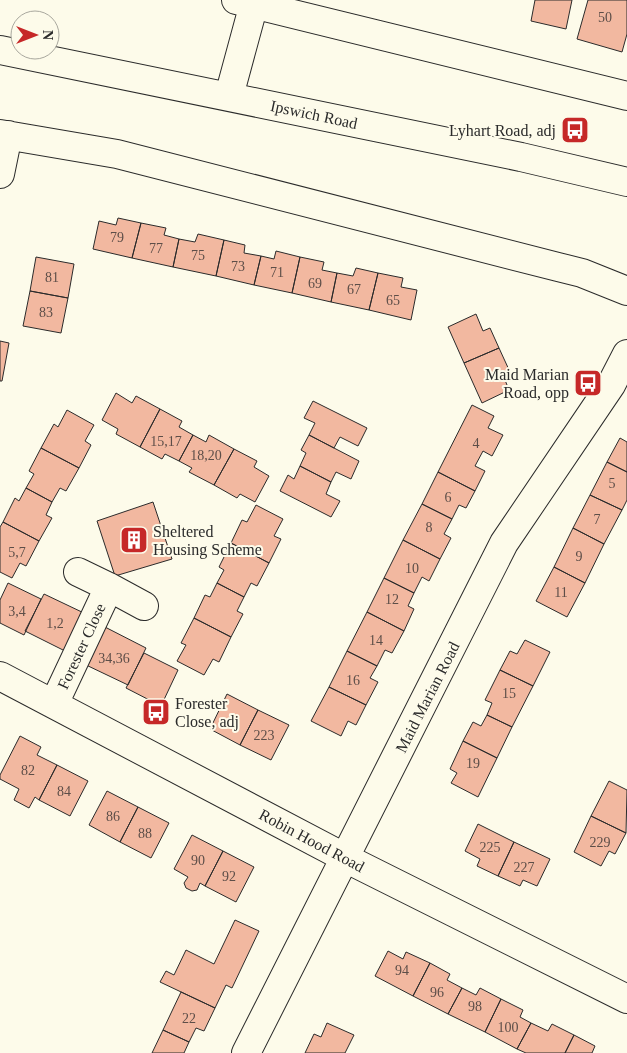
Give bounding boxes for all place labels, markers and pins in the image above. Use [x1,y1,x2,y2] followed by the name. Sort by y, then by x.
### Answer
[560,115,590,145] bus stop icon: Lyhart Road, adj
[449,122,556,140] place label: Lyhart Road, adj
[485,366,569,402] place label: Maid Marian Road, opp
[573,368,603,398] bus stop icon: Maid Marian Road, opp
[153,523,262,559] place label: Sheltered Housing Scheme
[119,525,149,555] building icon: Sheltered Housing Scheme
[175,695,239,731] place label: Forester Close, adj
[141,697,171,727] bus stop icon: Forester Close, adj

